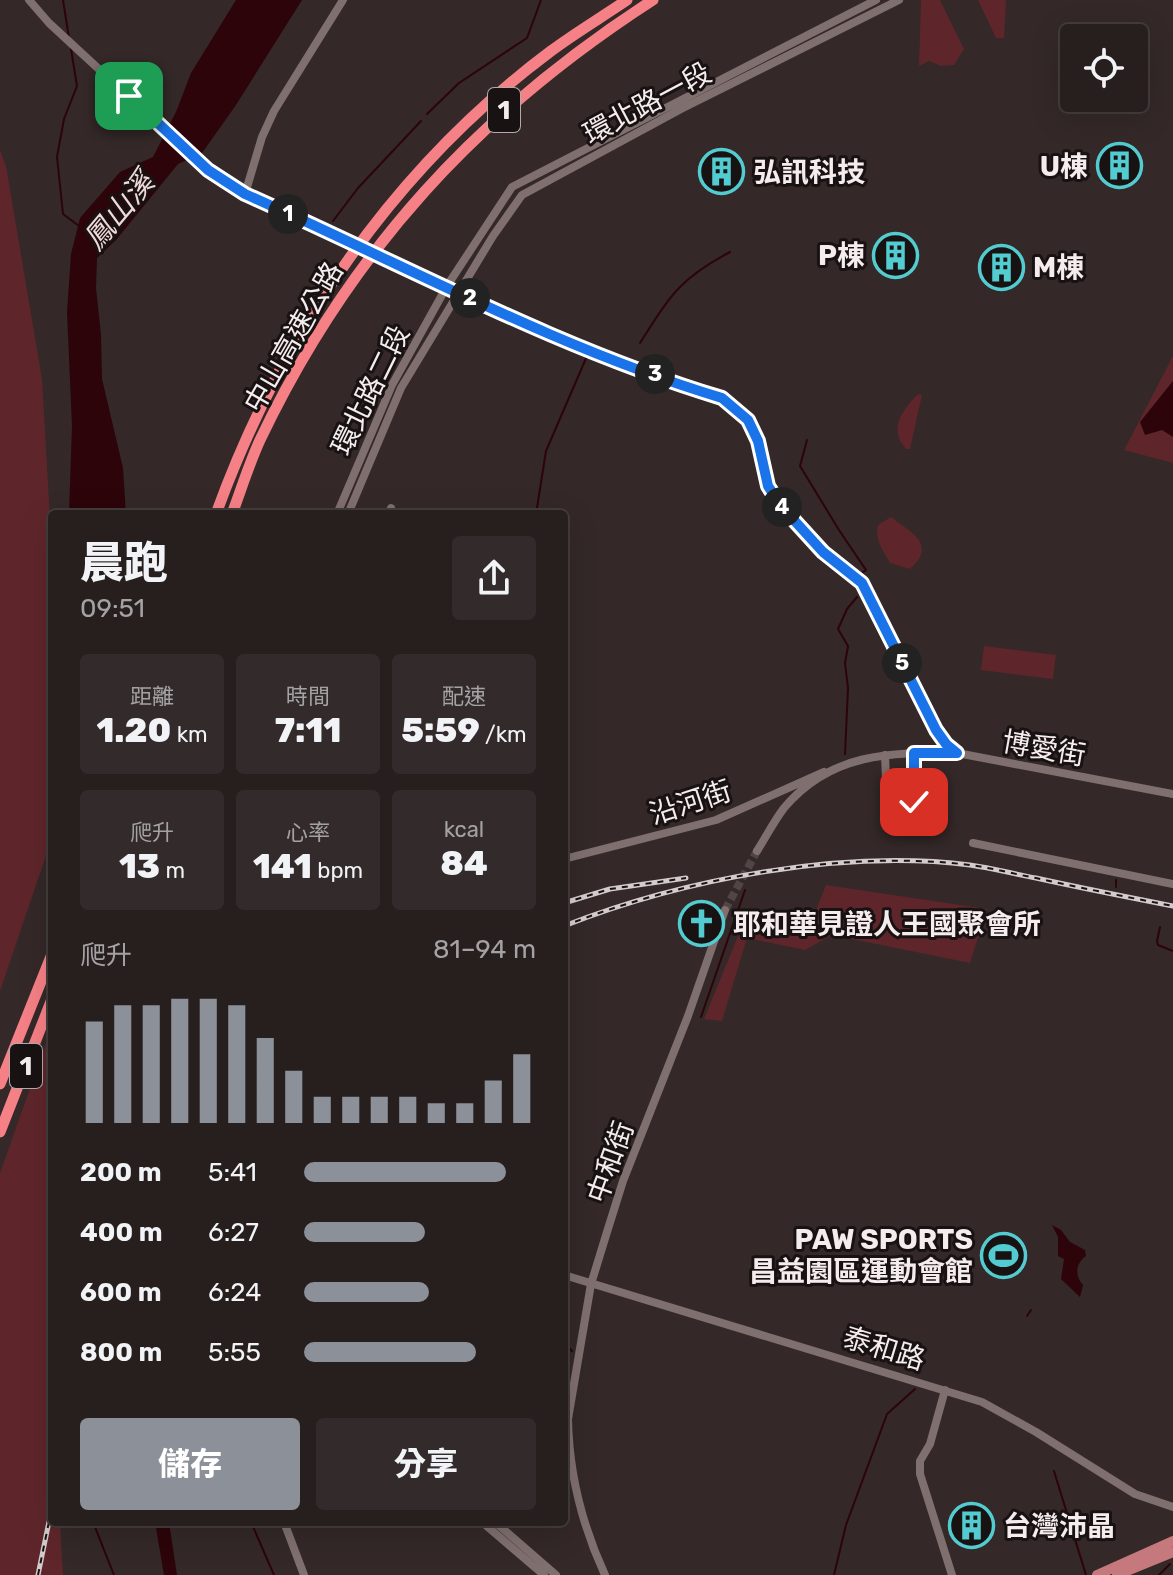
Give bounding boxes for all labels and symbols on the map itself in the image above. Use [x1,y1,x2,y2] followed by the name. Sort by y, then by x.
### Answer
[578,56,717,151] street label: 環北路一段
[95,62,163,130] pin
[488,88,520,132] road number: 1
[1095,142,1143,190] building icon: U棟
[698,148,746,196] building icon: 弘訊科技
[1040,150,1088,183] place label: U棟
[753,156,865,189] place label: 弘訊科技
[76,162,164,257] water label: 鳳山溪
[268,194,308,234] pin: 1
[872,231,920,279] building icon: P棟
[818,239,865,272] place label: P棟
[978,243,1026,291] building icon: M棟
[1033,251,1084,284] place label: M棟
[237,256,350,418] street label: 中山高速公路
[450,278,490,318] pin: 2
[325,320,416,460] street label: 環北路二段
[635,354,675,394] pin: 3
[762,487,802,527] pin: 4
[882,643,922,683] pin: 5
[1000,725,1088,772] street label: 博愛街
[880,768,948,836] pin
[645,774,735,831] street label: 沿河街
[678,900,726,948] church icon: 耶和華見證人王國聚會所
[733,908,1041,941] place label: 耶和華見證人王國聚會所
[10,1044,42,1088] road number: 1
[581,1117,640,1207] street label: 中和街
[749,1223,973,1288] place label: PAW SPORTS 昌益園區運動會館
[980,1231,1028,1279] sports icon: PAW SPORTS 昌益園區運動會館
[839,1320,929,1377] street label: 泰和路
[948,1502,996,1550] building icon: 台灣沛晶
[1003,1510,1115,1543] place label: 台灣沛晶

